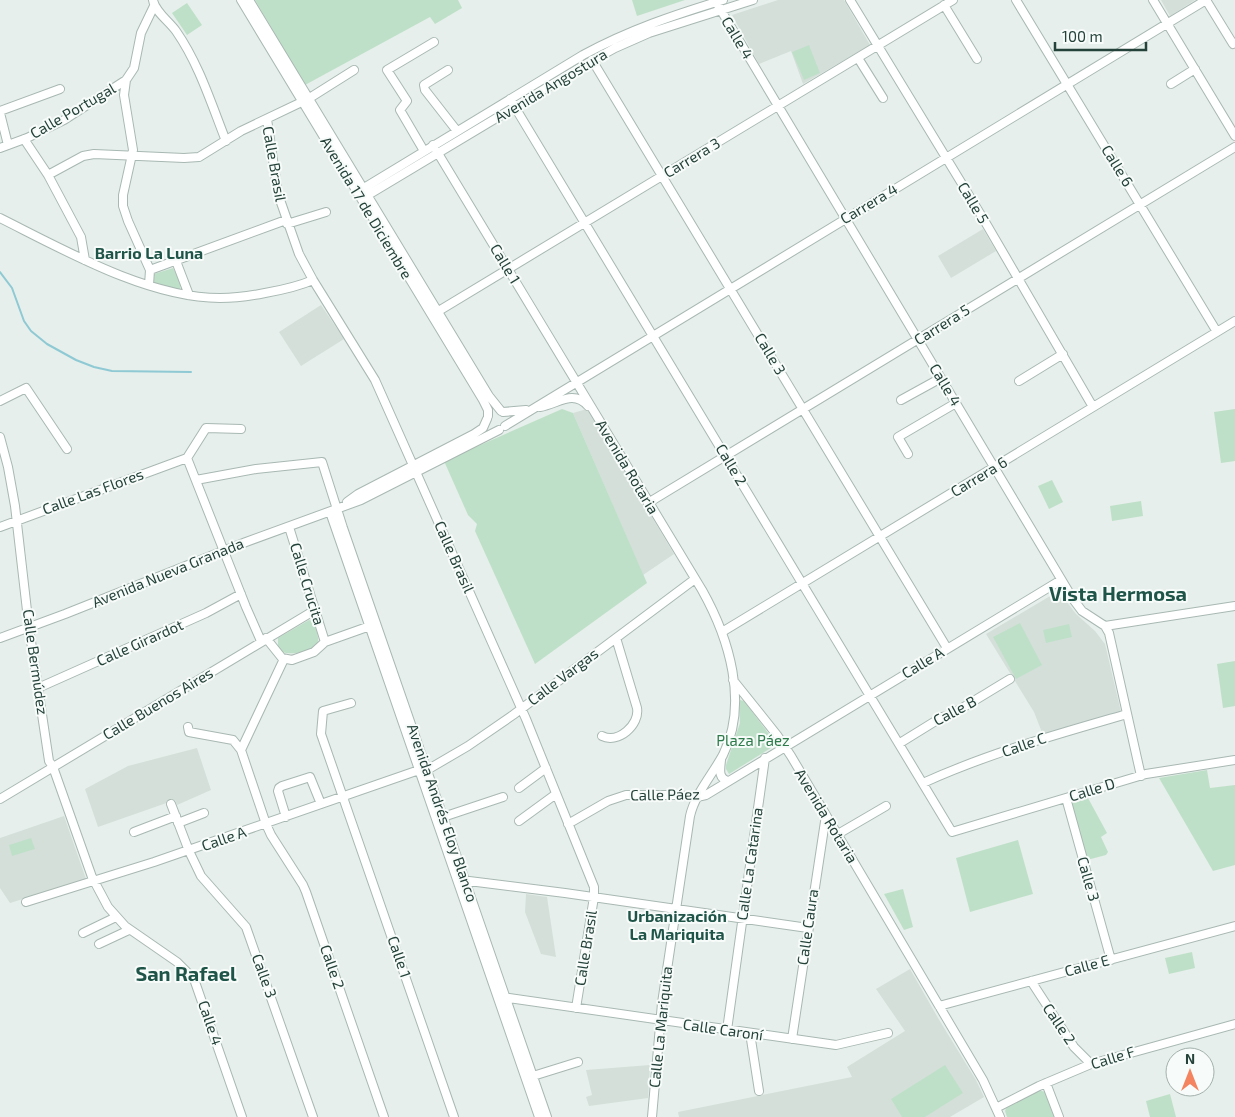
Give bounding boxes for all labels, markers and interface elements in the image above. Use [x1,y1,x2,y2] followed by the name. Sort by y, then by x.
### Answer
[718,13,758,62] street label: Calle 4
[1055,20,1146,52] scale bar
[1062,27,1103,45] text: 100 m
[491,44,610,126] street label: Avenida Angostura
[27,78,119,142] street label: Calle Portugal
[259,125,291,204] street label: Calle Brasil
[317,133,417,282] street label: Avenida 17 de Diciembre
[660,133,723,181] street label: Carrera 3
[1098,141,1138,190] street label: Calle 6
[837,179,900,227] street label: Carrera 4
[955,179,993,226] street label: Calle 5
[487,240,525,287] street label: Calle 1
[95,243,203,262] district label: Barrio La Luna
[910,300,973,348] street label: Carrera 5
[751,329,790,378] street label: Calle 3
[926,360,966,409] street label: Calle 4
[593,416,663,517] street label: Avenida Rotaria
[712,440,751,489] street label: Calle 2
[947,452,1010,500] street label: Carrera 6
[40,464,146,518] street label: Calle Las Flores
[431,518,479,596] street label: Calle Brasil
[89,533,246,611] street label: Avenida Nueva Granada
[287,540,329,627] street label: Calle Crucita
[1049,581,1187,605] district label: Vista Hermosa
[20,608,52,716] street label: Calle Bermúdez
[93,615,186,669] street label: Calle Girardot
[898,642,947,682] street label: Calle A
[524,644,601,709] street label: Calle Vargas
[99,663,216,743] street label: Calle Buenos Aires
[930,691,979,729] street label: Calle B
[404,721,482,904] street label: Avenida Andrés Eloy Blanco
[999,728,1049,760] street label: Calle C
[716,731,790,749] park label: Plaza Páez
[792,765,862,866] street label: Avenida Rotaria
[1067,774,1117,805] street label: Calle D
[630,784,700,804] street label: Calle Páez
[732,806,766,921] street label: Calle La Catarina
[199,822,249,854] street label: Calle A
[1074,854,1104,903] street label: Calle 3
[793,888,821,966] street label: Calle Caura
[627,906,727,943] district label: Urbanización La Mariquita
[570,908,600,987] street label: Calle Brasil
[384,933,415,980] street label: Calle 1
[317,942,349,991] street label: Calle 2
[1062,950,1111,980] street label: Calle E
[249,951,281,1000] street label: Calle 3
[135,961,237,985] district label: San Rafael
[645,965,675,1089] street label: Calle La Mariquita
[195,998,227,1048] street label: Calle 4
[1040,1000,1080,1047] street label: Calle 2
[682,1014,766,1044] street label: Calle Caroní
[1088,1042,1137,1072] street label: Calle F
[1165,1047,1215,1097] north arrow
[1185,1050,1195,1067] text: N

